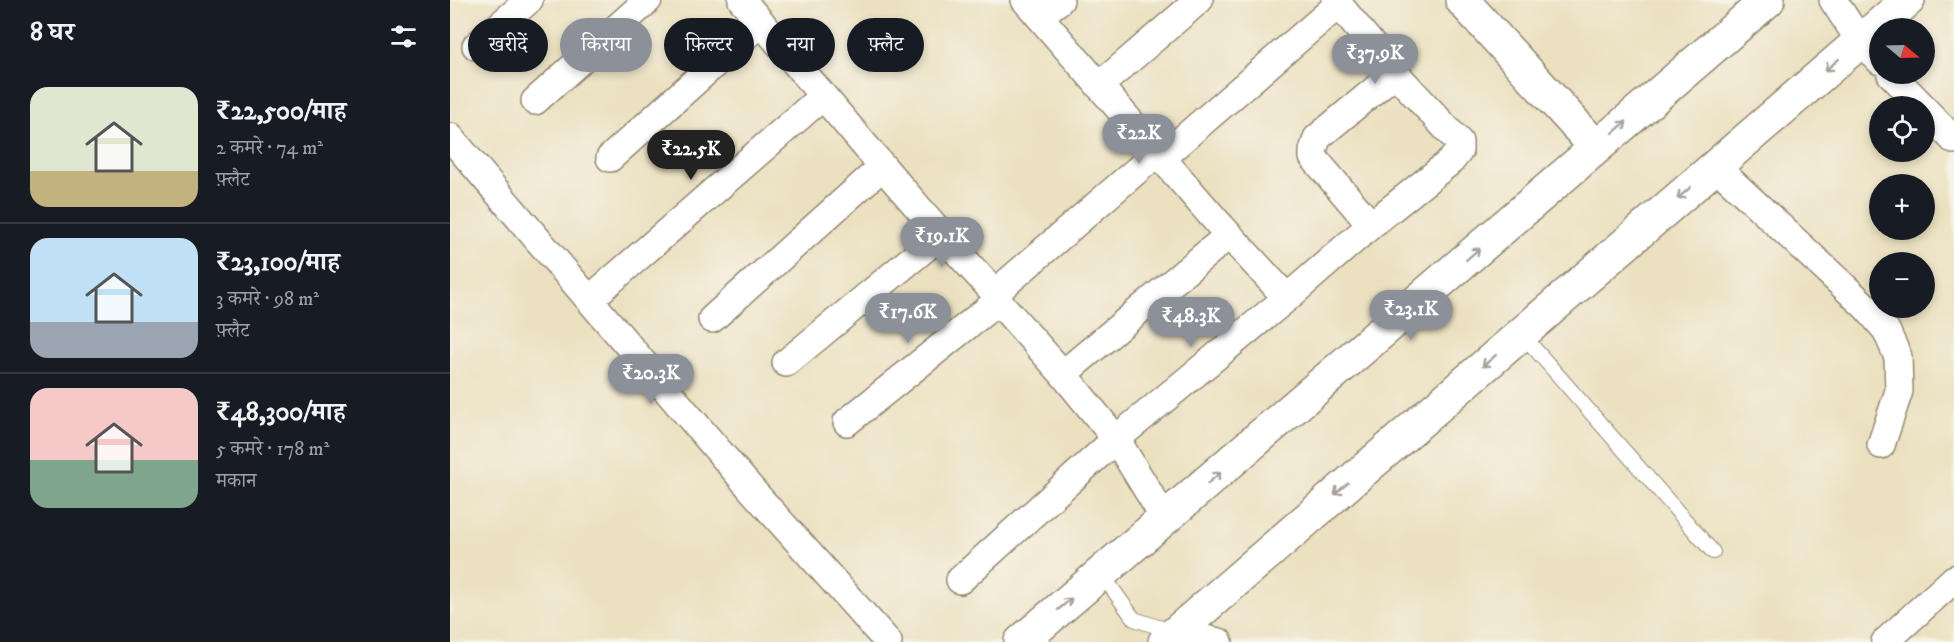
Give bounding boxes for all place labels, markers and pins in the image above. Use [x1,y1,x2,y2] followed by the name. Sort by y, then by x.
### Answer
[1326,34,1424,85] pin: ₹37.9K
[1103,114,1175,165] pin: ₹22K
[642,130,740,181] pin: ₹22.5K
[893,217,991,268] pin: ₹19.1K
[1362,290,1460,341] pin: ₹23.1K
[859,293,957,344] pin: ₹17.6K
[1142,297,1240,348] pin: ₹48.3K
[602,354,700,405] pin: ₹20.3K

